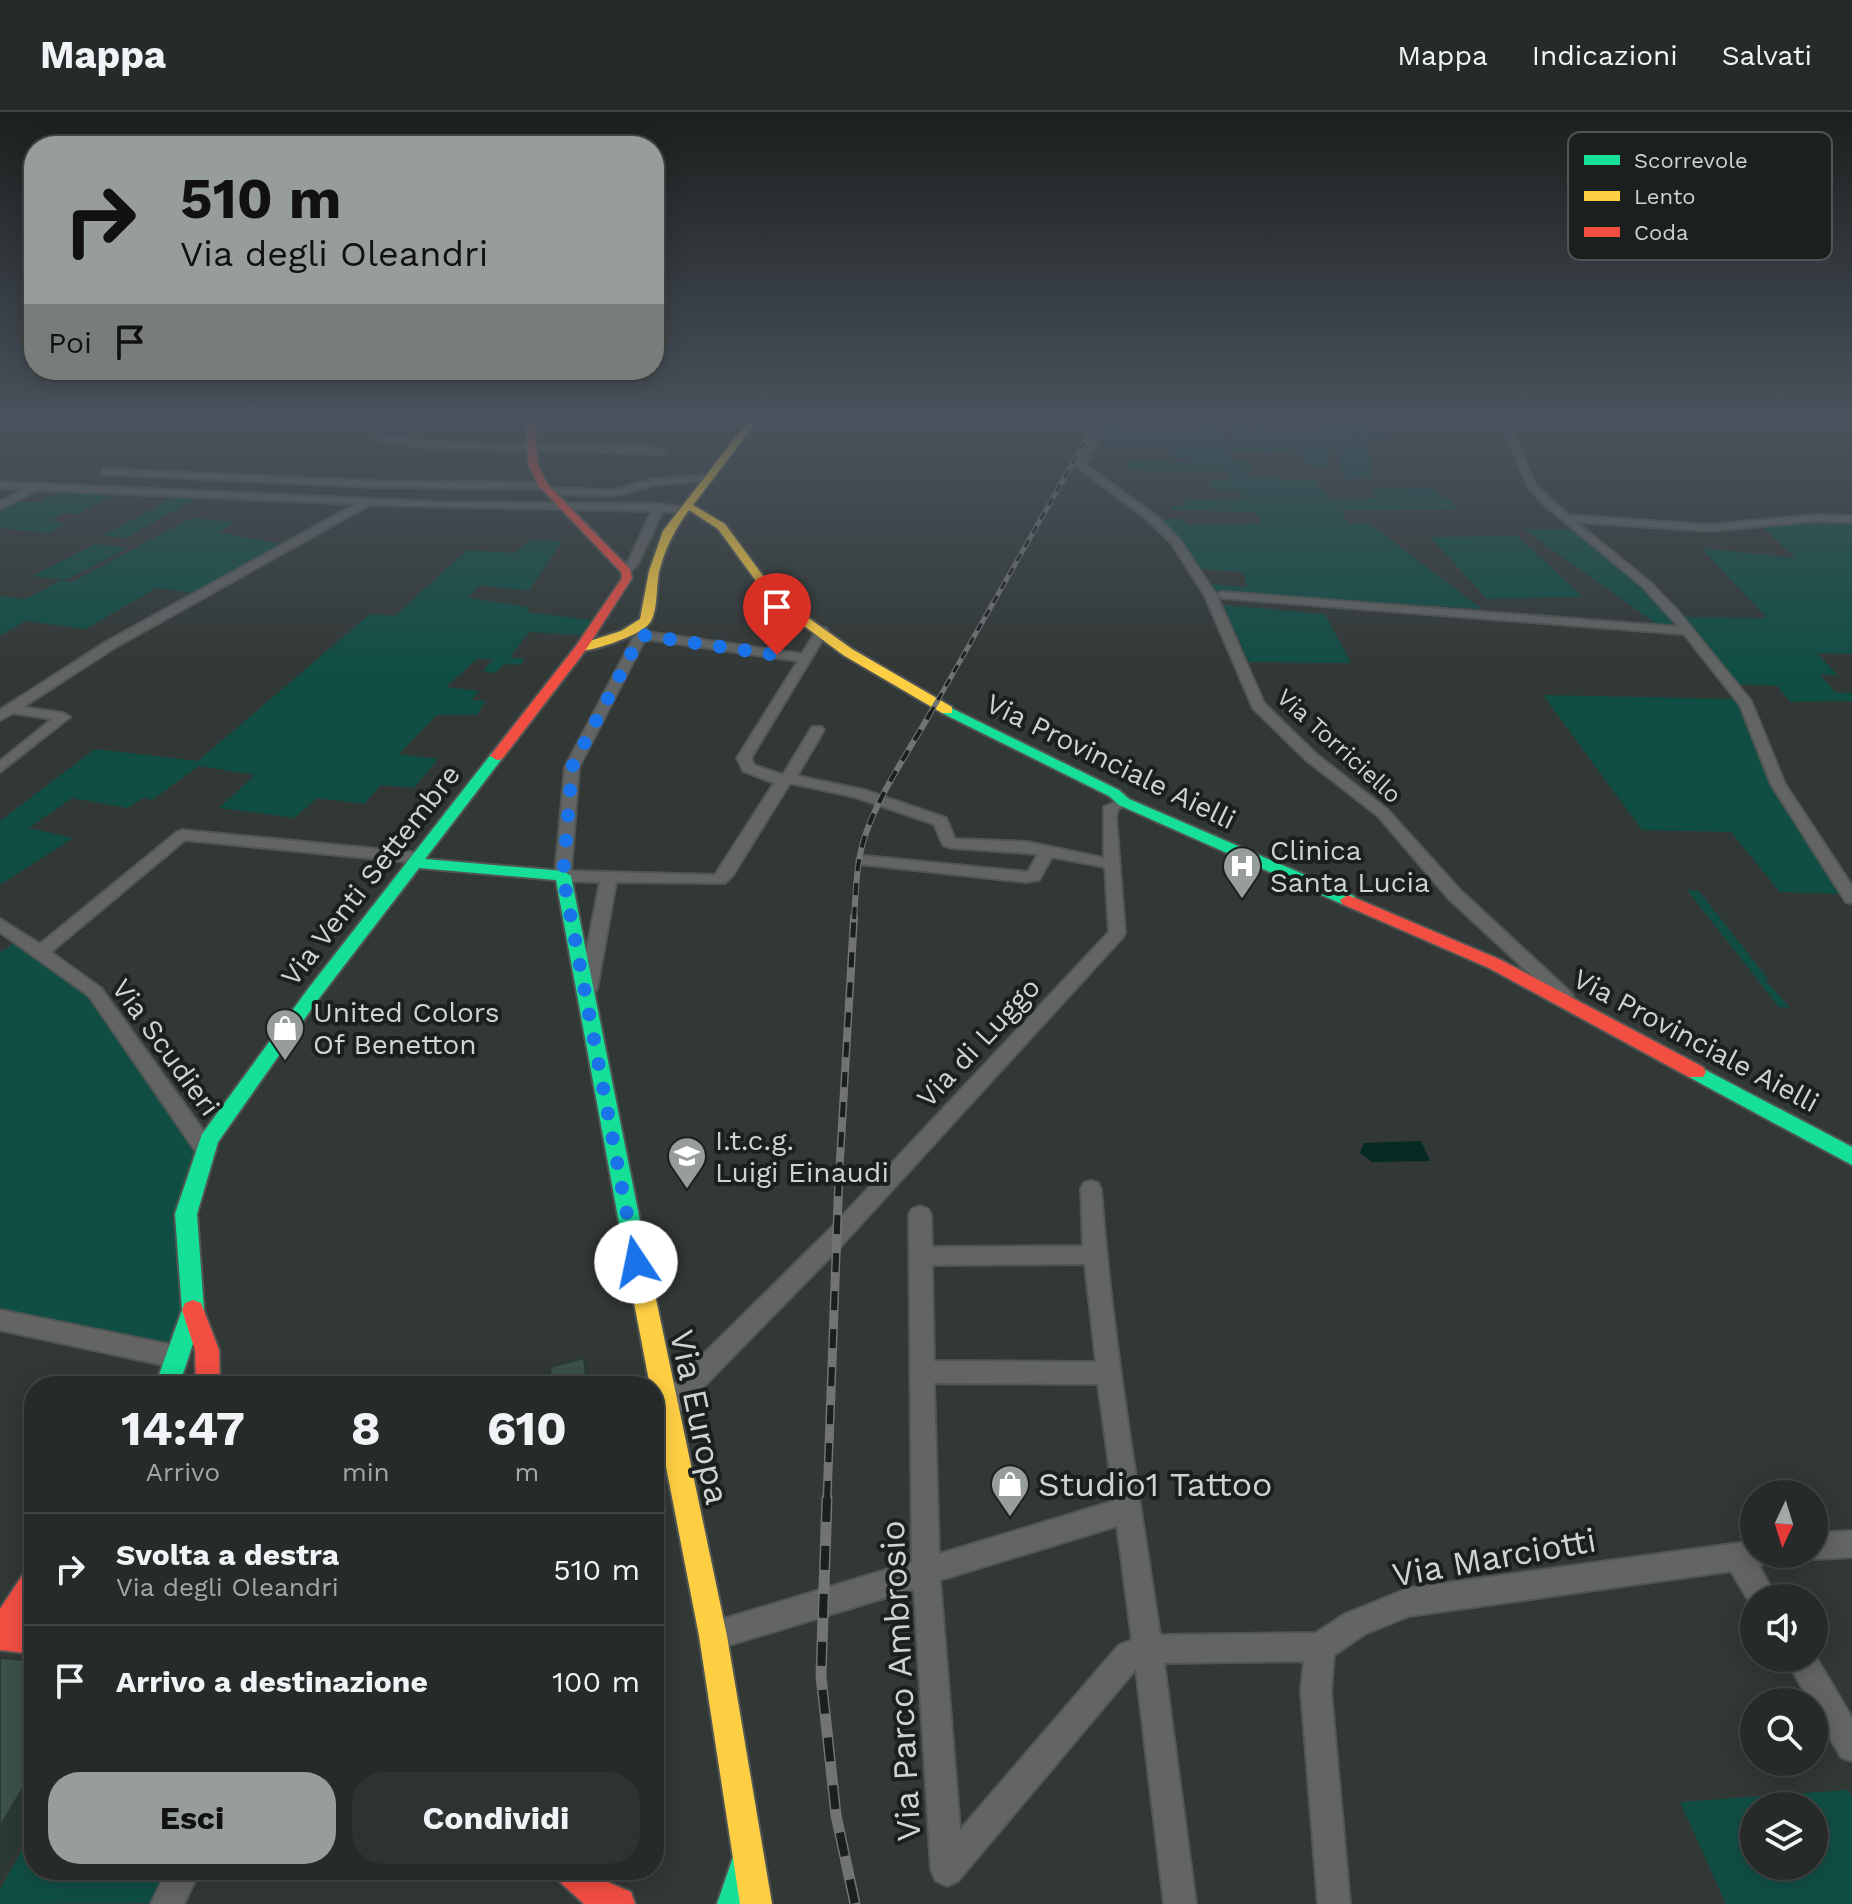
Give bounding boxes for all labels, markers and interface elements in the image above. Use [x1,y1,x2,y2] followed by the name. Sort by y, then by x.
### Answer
[40,33,166,77] text: Mappa
[1397,39,1488,72] text: Mappa
[1532,39,1678,72] text: Indicazioni
[1722,39,1812,72] text: Salvati
[1568,132,1832,260] legend
[1634,148,1748,173] text: Scorrevole
[180,166,342,232] text: 510 m
[48,168,152,272] icon: right
[1634,184,1695,209] text: Lento
[1634,220,1689,245] text: Coda
[180,233,488,275] text: Via degli Oleandri
[108,320,152,364] icon: arrive
[48,325,92,360] text: Poi
[743,573,811,655] pin
[755,585,799,629] icon: arrive
[1271,683,1407,809] street label: Via Torriciello
[981,687,1241,836] street label: Via Provinciale Aielli
[274,758,467,992] street label: Via Venti Settembre
[1270,834,1430,899] place label: Clinica Santa Lucia
[1221,845,1263,900] hospital icon: Clinica Santa Lucia
[1567,962,1824,1119] street label: Via Provinciale Aielli
[910,971,1047,1114] street label: Via di Luggo
[105,972,226,1122] street label: Via Scudieri
[313,996,499,1061] place label: United Colors Of Benetton
[264,1007,306,1062] shop icon: United Colors Of Benetton
[715,1124,889,1189] place label: I.t.c.g. Luigi Einaudi
[666,1135,708,1190] school or university icon: I.t.c.g. Luigi Einaudi
[594,1220,678,1304] position arrow
[662,1326,738,1508] street label: Via Europa
[121,1400,245,1457] text: 14:47
[351,1400,381,1457] text: 8
[487,1400,567,1457] text: 610
[146,1457,220,1487] text: Arrivo
[342,1457,390,1487] text: min
[514,1457,539,1487] text: m
[989,1463,1031,1518] shop icon: Studio1 Tattoo
[1038,1464,1273,1504] place label: Studio1 Tattoo
[1740,1480,1828,1568] north arrow
[1740,1480,1828,1880] map controls
[872,1519,928,1843] street label: Via Parco Ambrosio
[1389,1519,1599,1595] street label: Via Marciotti
[116,1537,339,1572] text: Svolta a destra
[48,1547,92,1591] icon: right
[553,1552,640,1587] text: 510 m
[116,1572,339,1602] text: Via degli Oleandri
[1740,1584,1828,1672] button: sound
[48,1659,92,1703] icon: arrive
[116,1664,428,1699] text: Arrivo a destinazione
[552,1664,640,1699] text: 100 m
[1740,1688,1828,1776] button: search
[48,1772,336,1864] button: Esci
[352,1772,640,1864] button: Condividi
[1740,1792,1828,1880] button: layers

